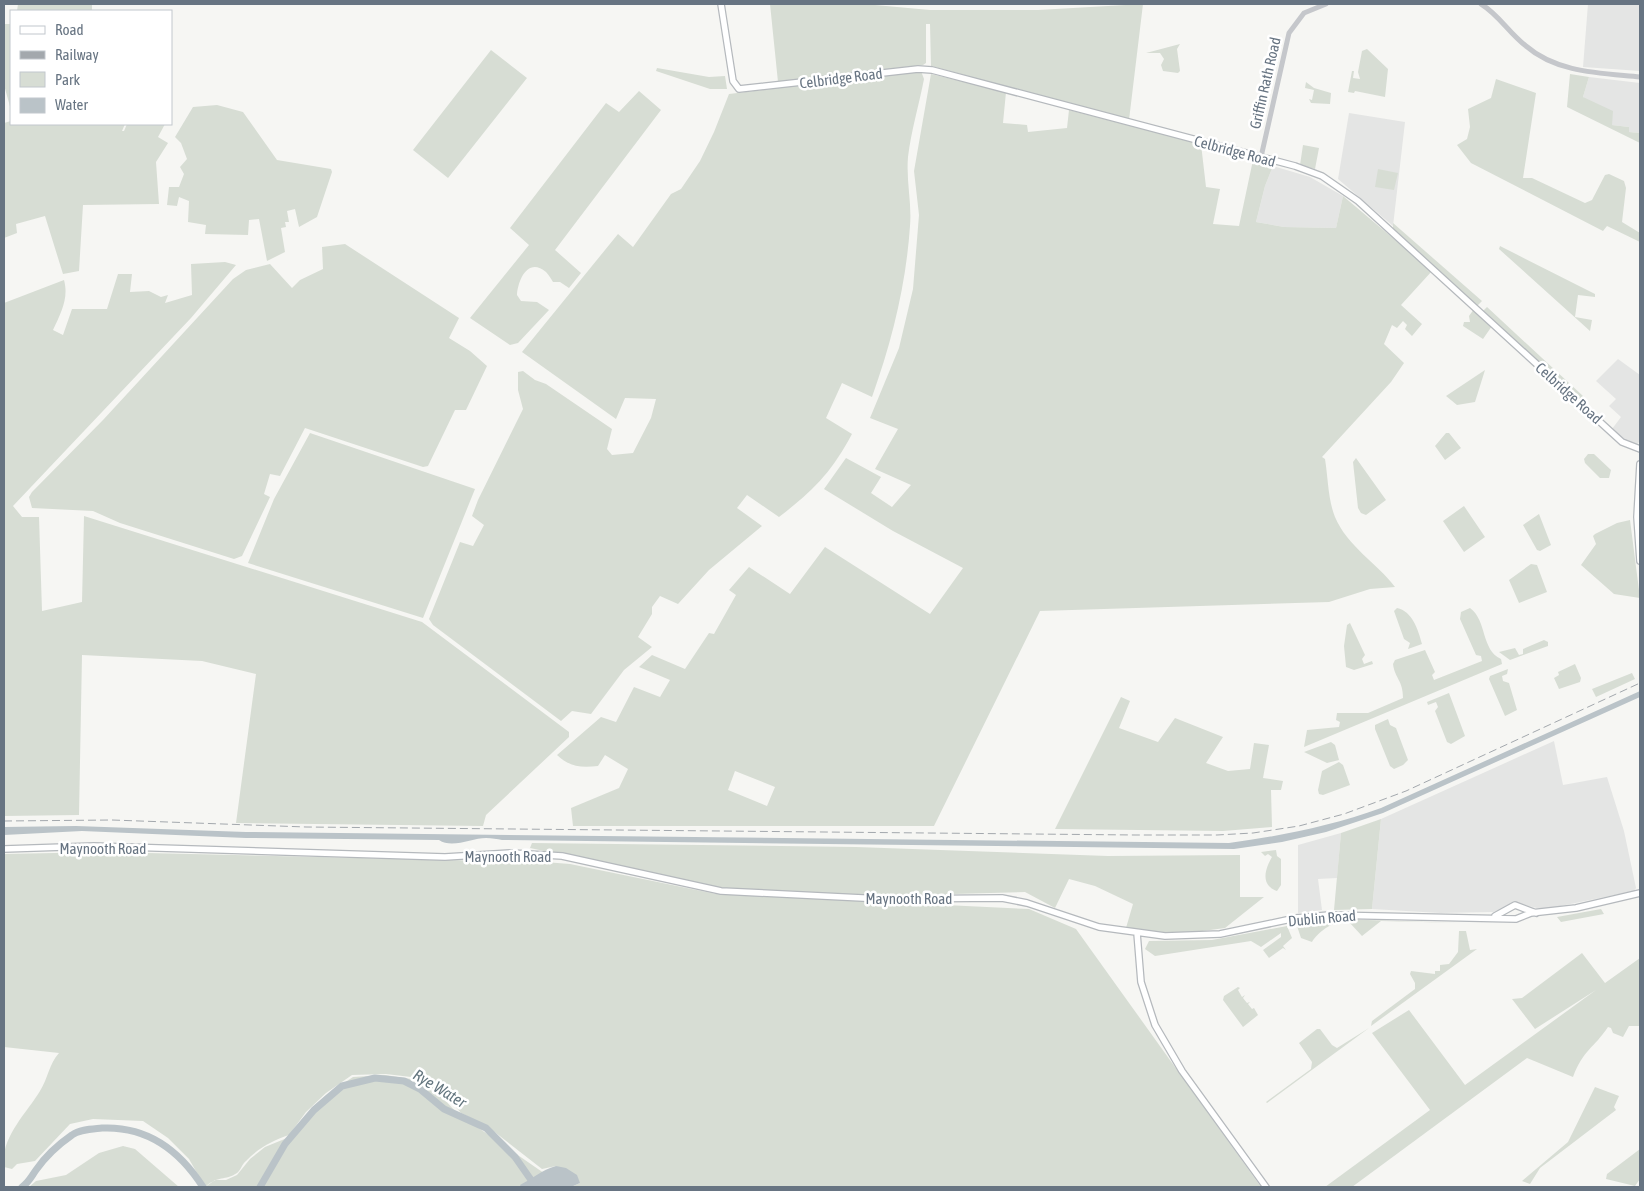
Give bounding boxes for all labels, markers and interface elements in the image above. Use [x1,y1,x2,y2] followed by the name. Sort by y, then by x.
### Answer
[10,10,172,125] legend
[55,21,84,38] text: Road
[1246,36,1284,130] street label: Griffin Rath Road
[55,46,99,63] text: Railway
[799,64,883,92] street label: Celbridge Road
[55,71,80,88] text: Park
[55,96,88,113] text: Water
[1193,132,1277,170] street label: Celbridge Road
[1532,359,1606,427] street label: Celbridge Road
[60,840,146,857] street label: Maynooth Road
[465,848,551,865] street label: Maynooth Road
[866,890,952,907] street label: Maynooth Road
[1287,907,1357,929] street label: Dublin Road
[410,1065,471,1112] water label: Rye Water

